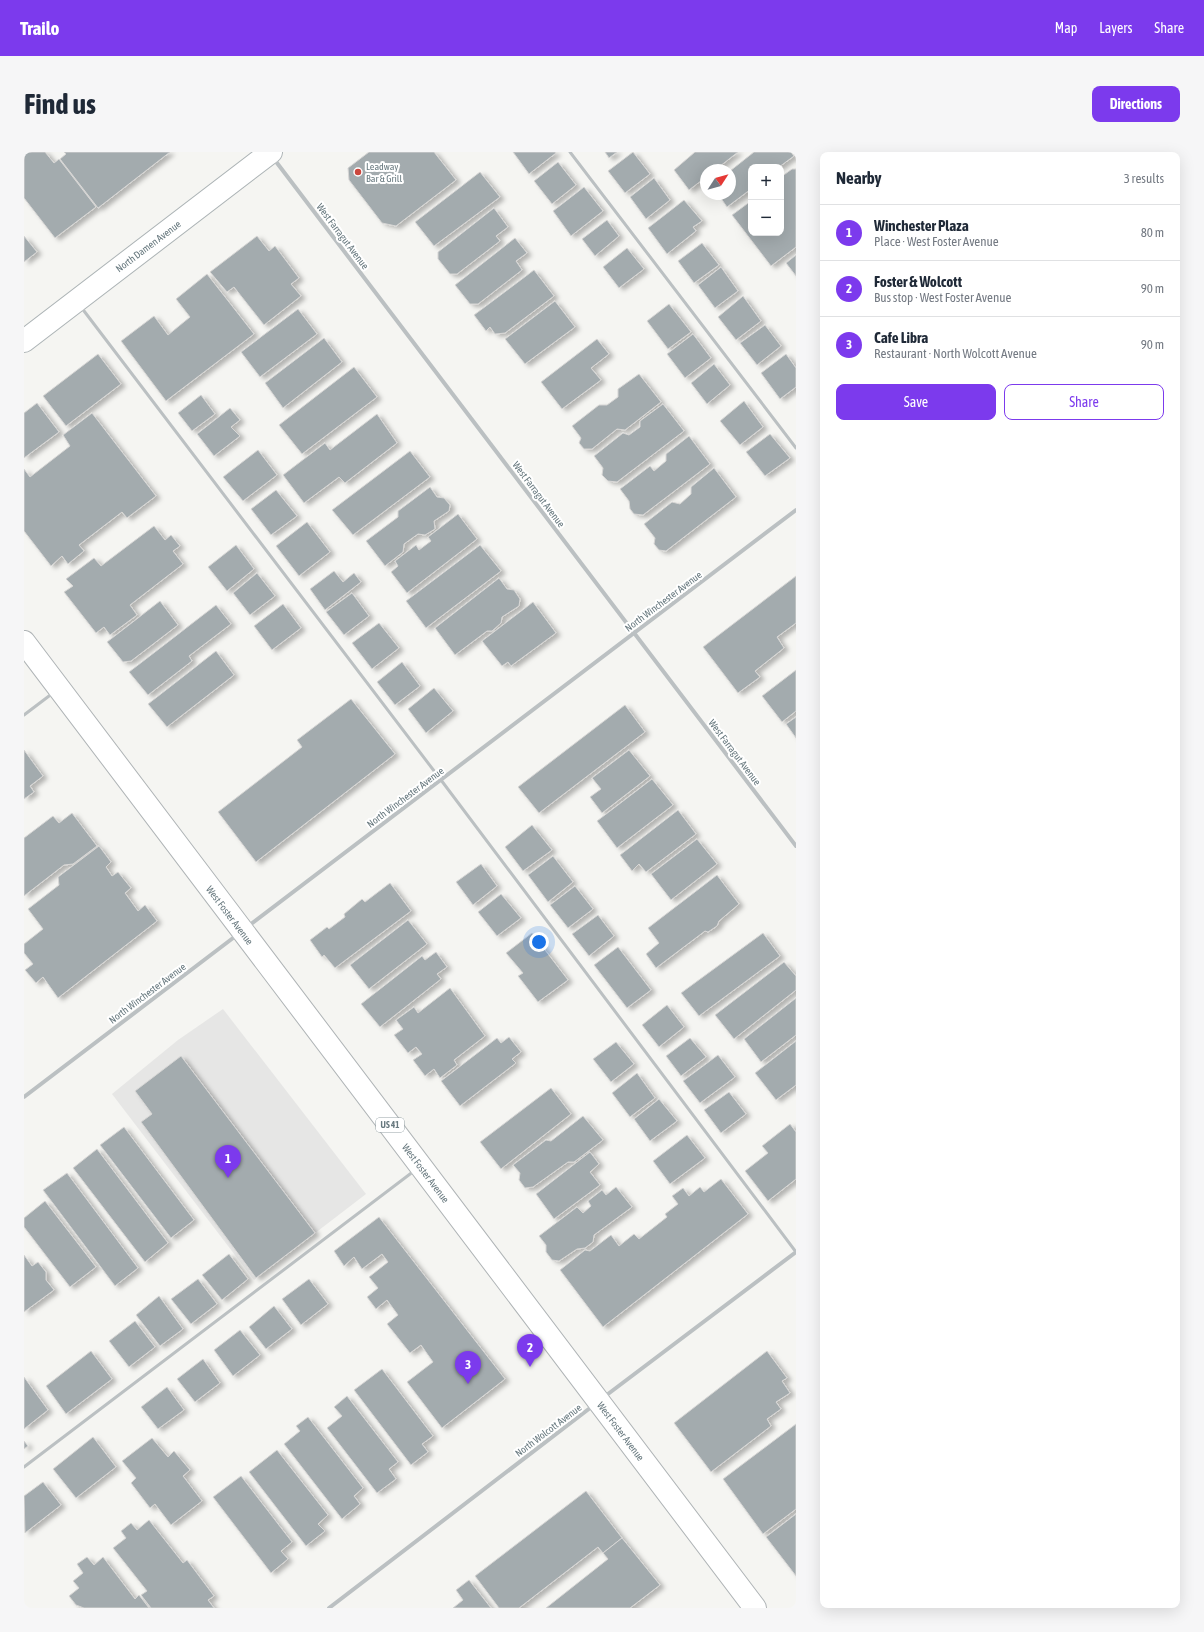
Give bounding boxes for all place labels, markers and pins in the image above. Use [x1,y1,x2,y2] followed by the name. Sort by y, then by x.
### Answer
[366,161,402,184] place label: Leadway Bar & Grill
[353,167,363,177] marker: Leadway Bar & Grill
[215,1145,241,1178] pin: 1
[517,1334,543,1367] pin: 2
[455,1351,481,1384] pin: 3

